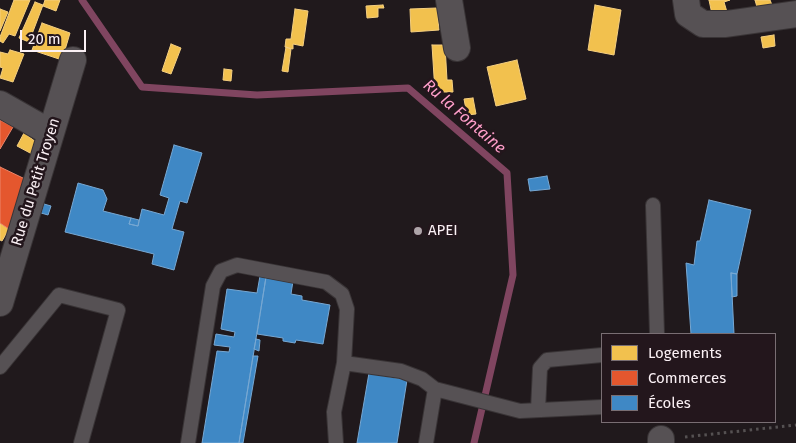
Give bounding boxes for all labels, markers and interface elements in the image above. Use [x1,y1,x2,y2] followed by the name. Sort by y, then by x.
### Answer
[22,20,89,52] scale bar
[28,30,61,48] text: 20 m
[419,76,509,158] water label: Ru la Fontaine
[8,116,64,248] street label: Rue du Petit Troyen
[428,222,458,240] place label: APEI
[412,225,424,237] marker: APEI
[601,333,776,423] legend
[648,344,722,362] text: Logements
[648,369,726,387] text: Commerces
[648,394,691,412] text: Écoles

